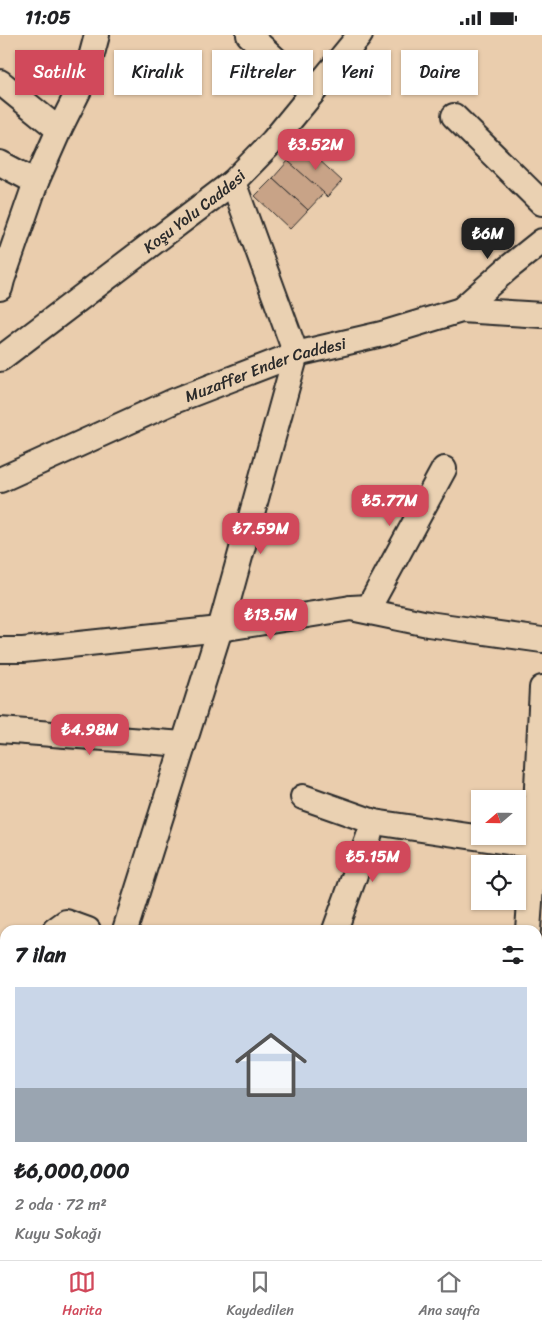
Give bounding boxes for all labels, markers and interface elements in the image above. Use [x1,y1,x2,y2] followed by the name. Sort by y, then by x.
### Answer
[25,1,71,34] text: 11:05
[15,50,104,95] chip: Satılık
[114,50,202,95] chip: Kiralık
[212,50,313,95] chip: Filtreler
[323,50,391,95] chip: Yeni
[401,50,478,95] chip: Daire
[275,129,357,171] pin: ₺3.52M
[289,130,343,159] text: ₺3.52M
[136,162,254,261] street label: Koşu Yolu Caddesi
[464,217,512,260] pin: ₺6M
[473,219,503,248] text: ₺6M
[180,329,349,411] street label: Muzaffer Ender Caddesi
[349,485,431,527] pin: ₺5.77M
[363,486,417,515] text: ₺5.77M
[220,513,302,555] pin: ₺7.59M
[233,514,289,543] text: ₺7.59M
[230,599,312,641] pin: ₺13.5M
[245,600,297,629] text: ₺13.5M
[49,713,131,756] pin: ₺4.98M
[62,715,118,744] text: ₺4.98M
[471,790,526,845] north arrow
[471,790,526,910] map controls
[332,841,414,883] pin: ₺5.15M
[346,842,400,871] text: ₺5.15M
[471,855,526,910] button: locate
[15,936,66,974] text: 7 ilan
[499,941,527,969] icon: filters
[226,1020,316,1110] icon: home
[15,1152,129,1190] text: ₺6,000,000
[15,1190,107,1219] text: 2 oda · 72 m²
[15,1219,101,1248] text: Kuyu Sokağı
[62,1268,102,1323] tab: Harita
[227,1268,294,1323] tab: Kaydedilen
[418,1268,480,1323] tab: Ana sayfa

